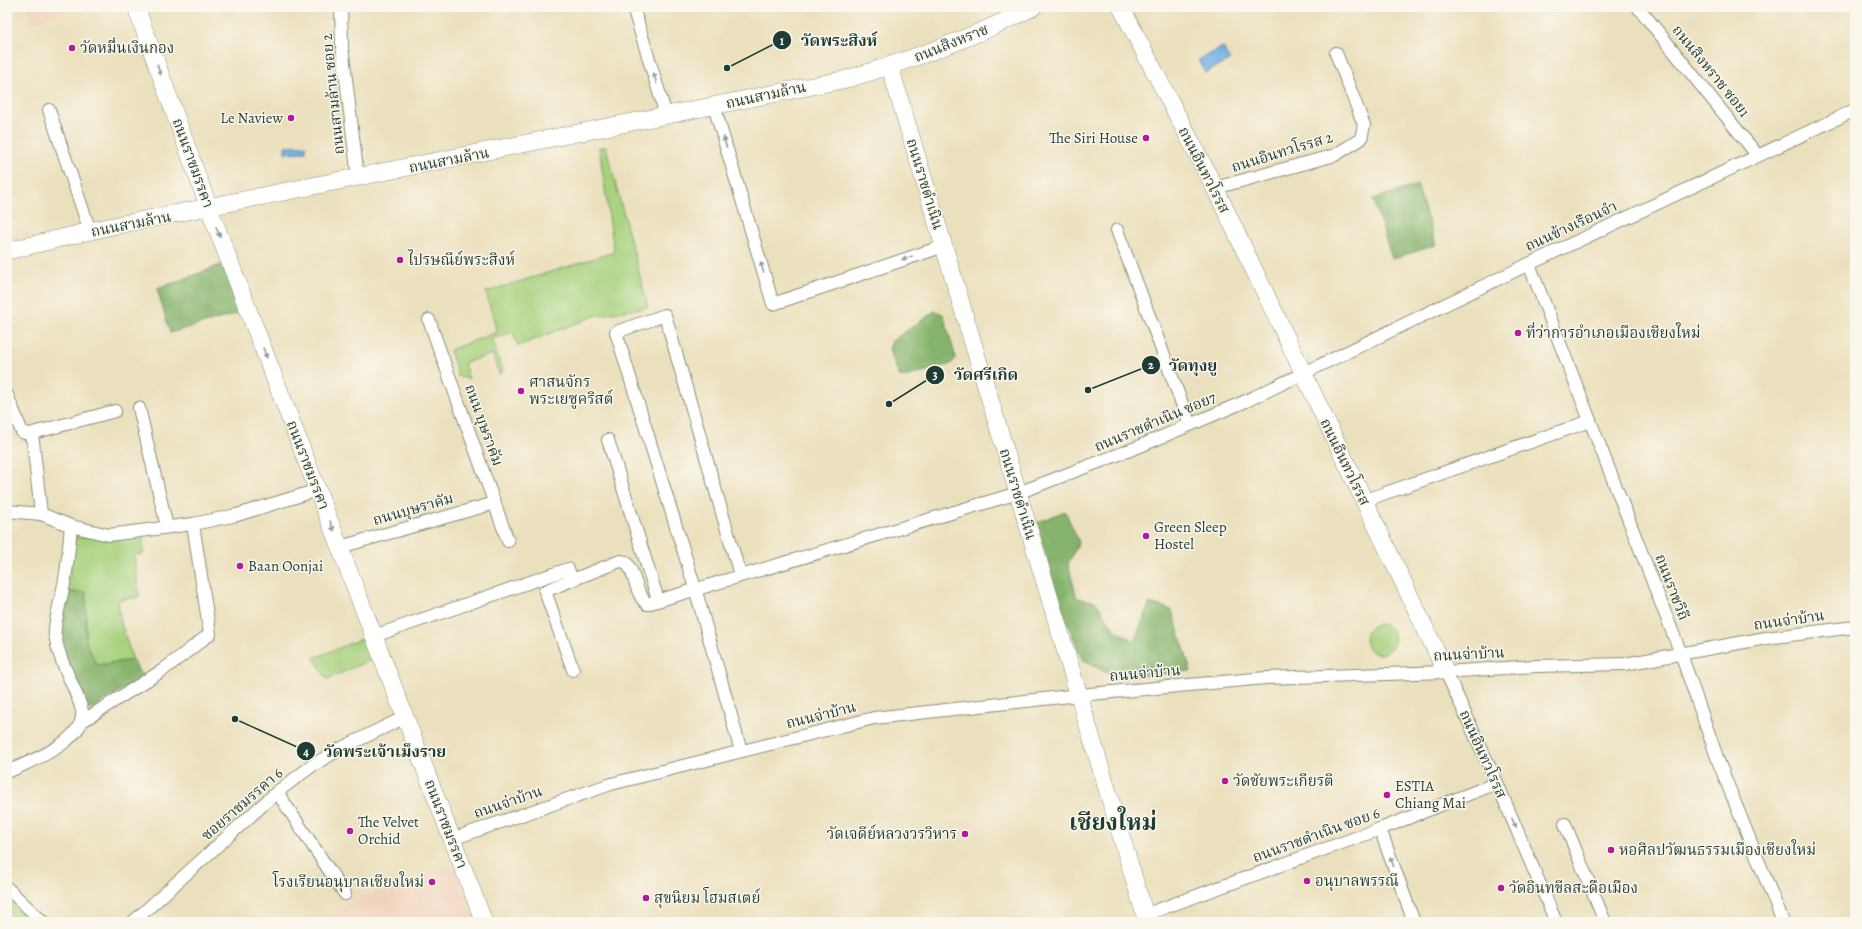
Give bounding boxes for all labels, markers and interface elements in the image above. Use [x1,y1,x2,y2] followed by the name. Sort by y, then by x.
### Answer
[911,19,991,67] street label: ถนนสิงหราช
[1668,21,1754,121] street label: ถนนสิงหราช ซอย1
[772,26,885,54] callout: วัดพระสิงห์
[801,30,878,52] text: วัดพระสิงห์
[317,33,349,155] street label: ถนนสามล้าน ซอย 2
[780,33,785,49] text: 1
[80,37,174,58] place label: วัดหมื่นเงินกอง
[67,43,77,53] marker: วัดหมื่นเงินกอง
[156,64,162,76] one-way arrow
[652,72,658,84] one-way arrow
[724,77,808,113] street label: ถนนสามล้าน
[220,108,283,128] place label: Le Naview
[286,113,296,123] marker: Le Naview
[168,115,218,211] street label: ถนนราชมรรคา
[1174,123,1235,217] street label: ถนนอินทวโรรส
[1229,126,1335,177] street label: ถนนอินทวโรรส 2
[1049,128,1138,148] place label: The Siri House
[1141,133,1151,143] marker: The Siri House
[722,136,728,148] one-way arrow
[902,136,948,232] street label: ถนนราชดำเนิน
[407,142,491,178] street label: ถนนสามล้าน
[1522,196,1620,256] street label: ถนนข้างเรือนจำ
[89,206,173,242] street label: ถนนสามล้าน
[216,226,222,238] one-way arrow
[407,249,515,270] place label: ไปรษณีย์พระสิงห์
[395,255,405,265] marker: ไปรษณีย์พระสิงห์
[900,255,912,261] one-way arrow
[759,260,765,272] one-way arrow
[1526,322,1700,343] place label: ที่ว่าการอำเภอเมืองเชียงใหม่
[1513,328,1523,338] marker: ที่ว่าการอำเภอเมืองเชียงใหม่
[262,347,268,359] one-way arrow
[1141,351,1225,379] callout: วัดทุงยู
[1169,355,1217,377] text: วัดทุงยู
[1148,357,1154,373] text: 2
[925,361,1026,389] callout: วัดศรีเกิด
[954,364,1018,386] text: วัดศรีเกิด
[932,367,938,383] text: 3
[529,372,613,409] place label: ศาสนจักร พระเยซูคริสต์
[459,381,508,469] street label: ถนน บุษราคัม
[516,386,526,396] marker: ศาสนจักร พระเยซูคริสต์
[1091,387,1220,457] street label: ถนนราชดำเนิน ซอย7
[1315,415,1376,509] street label: ถนนอินทวโรรส
[282,417,334,513] street label: ถนนราชมรรคา
[995,446,1041,542] street label: ถนนราชดำเนิน
[370,488,456,531] street label: ถนนบุษราคัม
[1154,517,1227,554] place label: Green Sleep Hostel
[329,521,335,533] one-way arrow
[1141,531,1151,541] marker: Green Sleep Hostel
[1650,551,1694,623] street label: ถนนราชวิถี
[248,556,323,576] place label: Baan Oonjai
[235,561,245,571] marker: Baan Oonjai
[1752,605,1826,635] street label: ถนนจ่าบ้าน
[1433,642,1505,666] street label: ถนนจ่าบ้าน
[1108,660,1182,686] street label: ถนนจ่าบ้าน
[784,697,858,733] street label: ถนนจ่าบ้าน
[1455,706,1512,801] street label: ถนนอินทวโรรส
[296,737,454,765] callout: วัดพระเจ้าเม็งราย
[324,741,446,763] text: วัดพระเจ้าเม็งราย
[303,744,309,760] text: 4
[197,763,287,845] street label: ซอยราชมรรคา 6
[1233,771,1334,791] place label: วัดชัยพระเกียรติ
[420,776,472,872] street label: ถนนราชมรรคา
[1220,776,1230,786] marker: วัดชัยพระเกียรติ
[1395,776,1466,813] place label: ESTIA Chiang Mai
[471,781,545,823] street label: ถนนจ่าบ้าน
[1382,790,1392,800] marker: ESTIA Chiang Mai
[1250,803,1382,867] street label: ถนนราชดำเนิน ซอย 6
[1069,806,1157,838] district label: เชียงใหม่
[358,812,419,849] place label: The Velvet Orchid
[1511,817,1517,828] one-way arrow
[827,824,957,844] place label: วัดเจดีย์หลวงวรวิหาร
[345,826,355,836] marker: The Velvet Orchid
[960,829,970,839] marker: วัดเจดีย์หลวงวรวิหาร
[1619,839,1816,860] place label: หอศิลปวัฒนธรรมเมืองเชียงใหม่
[1606,845,1616,855] marker: หอศิลปวัฒนธรรมเมืองเชียงใหม่
[1389,855,1395,867] one-way arrow
[272,871,424,893] place label: โรงเรียนอนุบาลเชียงใหม่
[1315,871,1399,892] place label: อนุบาลพรรณี
[1302,876,1312,886] marker: อนุบาลพรรณี
[427,877,437,887] marker: โรงเรียนอนุบาลเชียงใหม่
[1509,878,1638,898] place label: วัดอินทขีลสะดือเมือง
[1496,883,1506,893] marker: วัดอินทขีลสะดือเมือง
[654,887,760,909] place label: สุขนิยม โฮมสเตย์
[641,893,651,903] marker: สุขนิยม โฮมสเตย์

